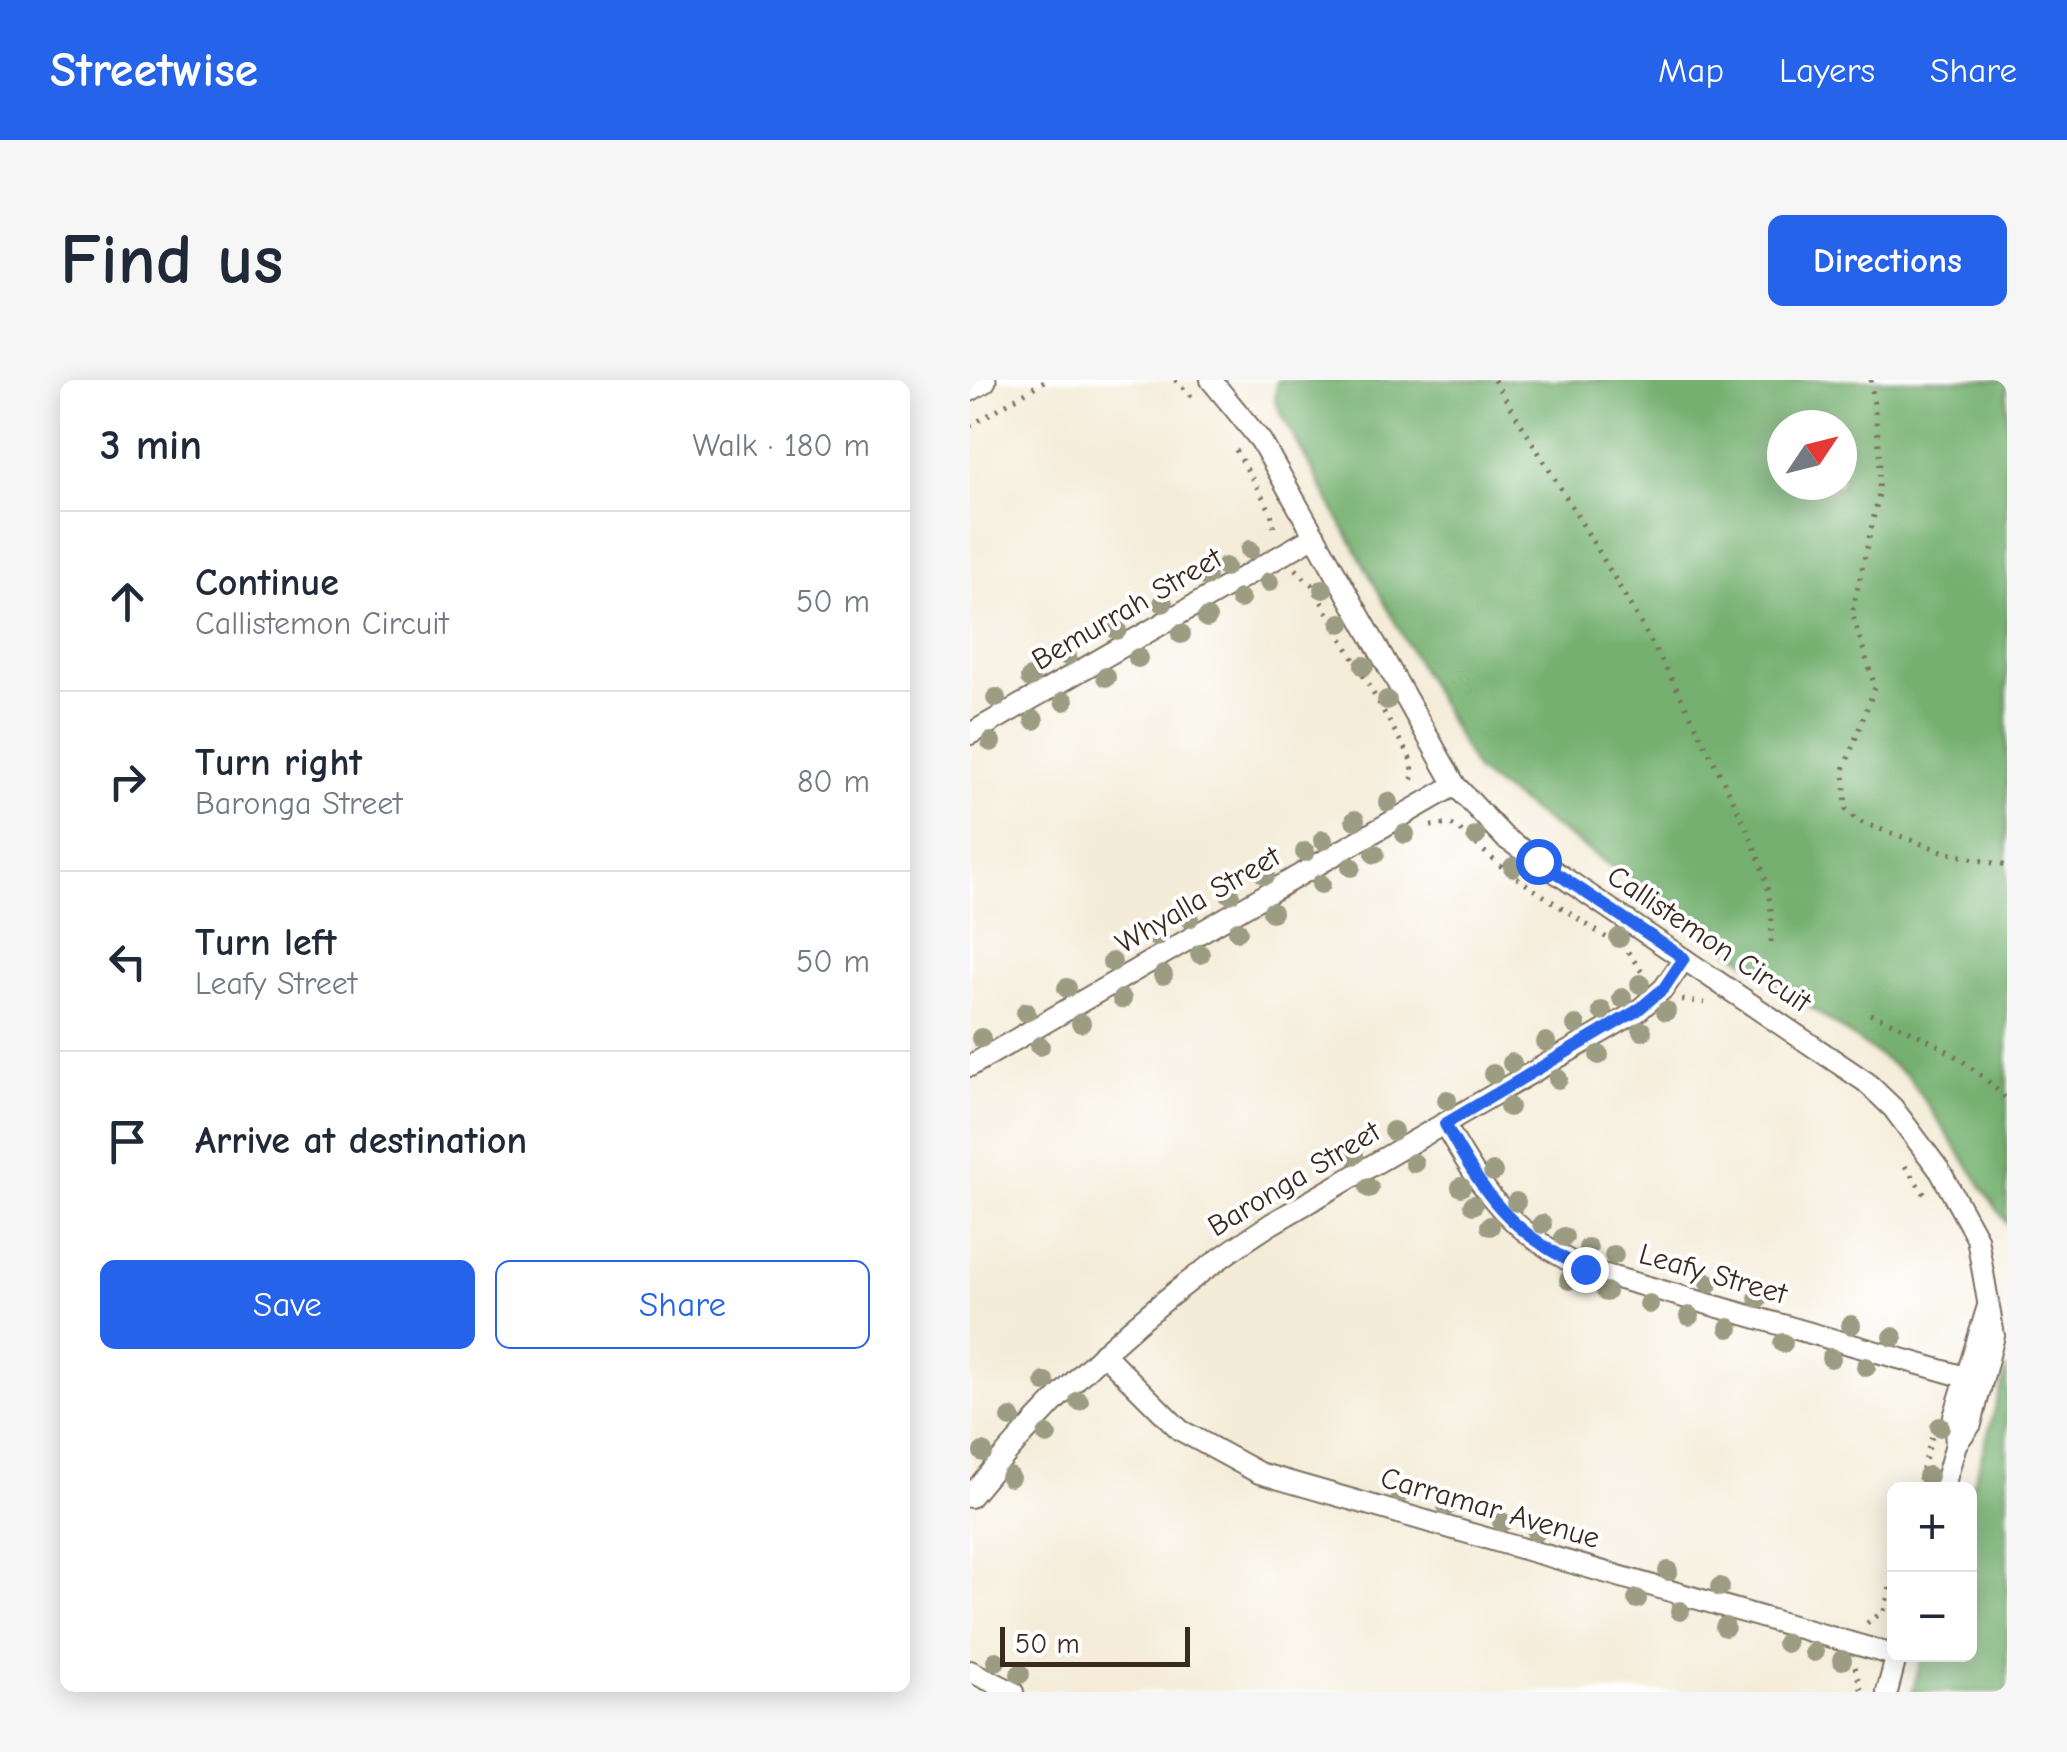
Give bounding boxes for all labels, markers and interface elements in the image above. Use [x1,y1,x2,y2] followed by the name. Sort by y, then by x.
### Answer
[50,43,258,98] text: Streetwise
[1658,50,1724,91] text: Map
[1779,50,1875,91] text: Layers
[1930,50,2017,91] text: Share
[1768,215,2007,306] button: Directions
[60,220,283,301] text: Find us
[1767,410,1857,500] north arrow
[100,421,202,470] text: 3 min
[693,427,870,464] text: Walk · 180 m
[1026,540,1230,678] street label: Bemurrah Street
[195,561,339,605] text: Continue
[100,574,155,629] icon: ahead
[796,583,870,620] text: 50 m
[195,605,449,642] text: Callistemon Circuit
[195,741,362,785] text: Turn right
[100,754,155,809] icon: right
[797,763,870,800] text: 80 m
[195,785,402,822] text: Baronga Street
[1109,838,1288,961] street label: Whyalla Street
[1516,839,1562,885] route start
[1601,858,1819,1021] street label: Callistemon Circuit
[195,921,336,965] text: Turn left
[100,934,155,989] icon: left
[796,943,870,980] text: 50 m
[195,965,357,1002] text: Leafy Street
[1202,1113,1388,1244] street label: Baronga Street
[100,1114,155,1169] icon: arrive
[195,1119,527,1163] text: Arrive at destination
[1635,1236,1792,1312] street label: Leafy Street
[1563,1247,1609,1293] route end
[100,1260,475,1349] button: Save
[495,1260,870,1349] button: Share
[1376,1460,1604,1556] street label: Carramar Avenue
[1887,1482,1977,1662] map controls
[1887,1482,1977,1572] button: +
[1887,1572,1977,1662] button: −
[1000,1622,1190,1666] scale bar
[1015,1628,1080,1660] text: 50 m

